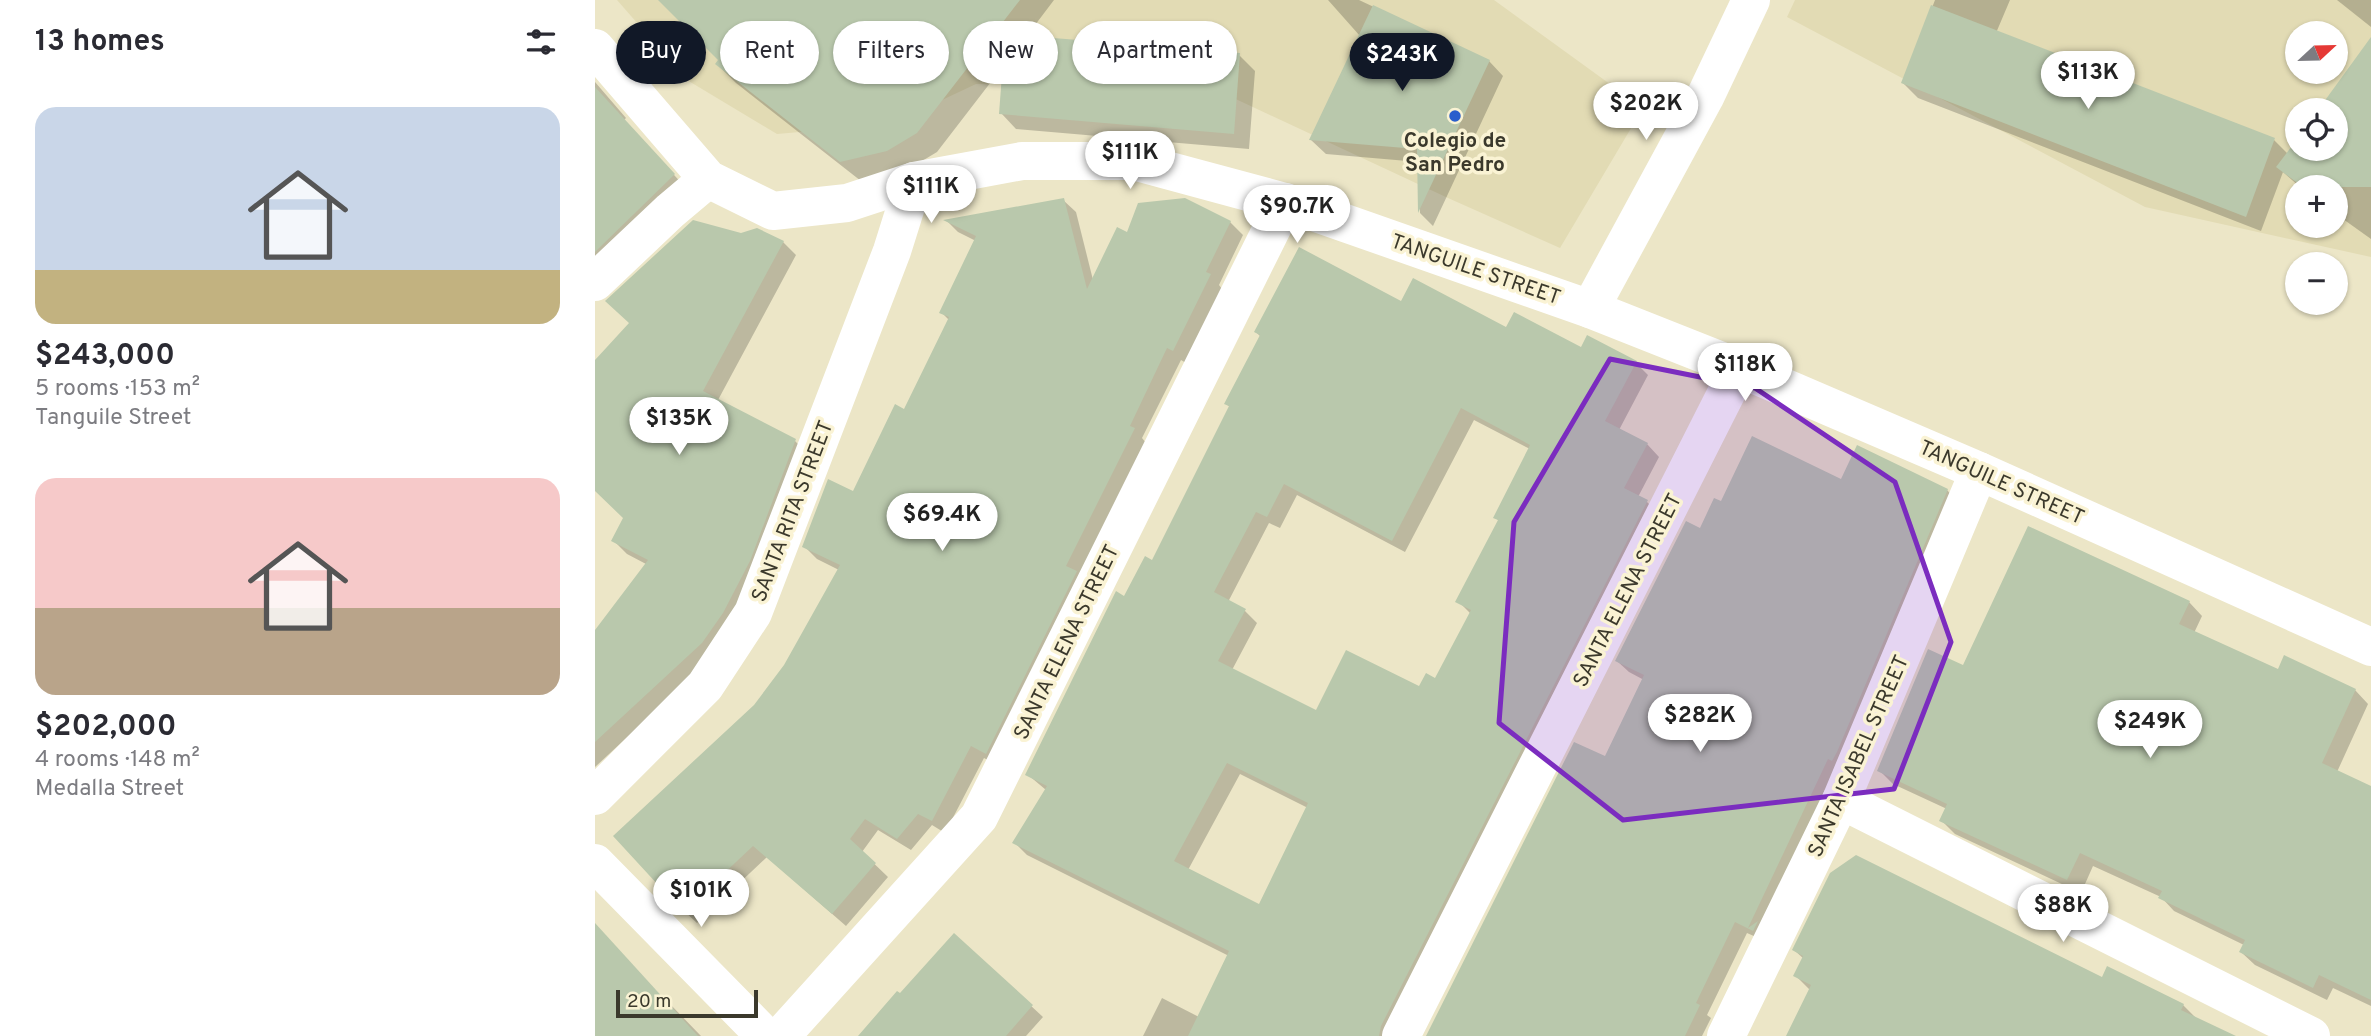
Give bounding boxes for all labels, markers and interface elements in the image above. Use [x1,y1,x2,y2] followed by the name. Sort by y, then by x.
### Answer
[616,21,706,84] chip: Buy
[720,21,819,84] chip: Rent
[833,21,949,84] chip: Filters
[963,21,1058,84] chip: New
[1072,21,1237,84] chip: Apartment
[2285,21,2349,84] north arrow
[2285,21,2348,315] map controls
[522,23,560,61] icon: filters
[35,24,165,61] text: 13 homes
[1353,34,1451,93] pin: $243K
[1366,41,1438,70] text: $243K
[2039,52,2137,111] pin: $113K
[2057,59,2119,88] text: $113K
[1597,82,1695,142] pin: $202K
[1609,90,1683,119] text: $202K
[2285,98,2348,161] button: locate
[1447,108,1463,124] marker: Colegio de San Pedro
[1404,128,1506,179] place label: Colegio de San Pedro
[1081,132,1179,191] pin: $111K
[1101,139,1159,168] text: $111K
[235,152,361,278] icon: home
[882,166,980,225] pin: $111K
[902,173,960,202] text: $111K
[2285,175,2348,238] button: +
[1240,186,1354,245] pin: $90.7K
[1259,193,1335,222] text: $90.7K
[1387,229,1564,312] street label: TANGUILE STREET
[2285,252,2348,315] button: −
[35,338,175,375] text: $243,000
[1696,344,1794,403] pin: $118K
[1714,351,1776,380] text: $118K
[35,375,200,404] text: 5 rooms · 153 m²
[630,398,728,457] pin: $135K
[35,404,191,433] text: Tanguile Street
[645,405,713,434] text: $135K
[746,417,840,606] street label: SANTA RITA STREET
[1915,435,2088,532] street label: TANGUILE STREET
[1568,489,1689,692] street label: SANTA ELENA STREET
[885,494,999,553] pin: $69.4K
[903,501,981,530] text: $69.4K
[235,523,361,649] icon: home
[1008,541,1126,745] street label: SANTA ELENA STREET
[1803,651,1916,862] street label: SANTA ISABEL STREET
[1651,694,1749,754] pin: $282K
[2101,700,2199,760] pin: $249K
[1664,702,1736,731] text: $282K
[2113,708,2187,737] text: $249K
[35,709,176,746] text: $202,000
[35,746,200,775] text: 4 rooms · 148 m²
[35,775,184,804] text: Medalla Street
[652,870,750,929] pin: $101K
[669,877,733,906] text: $101K
[2022,884,2104,944] pin: $88K
[2033,892,2093,921] text: $88K
[616,987,758,1019] scale bar
[627,990,671,1014] text: 20 m

